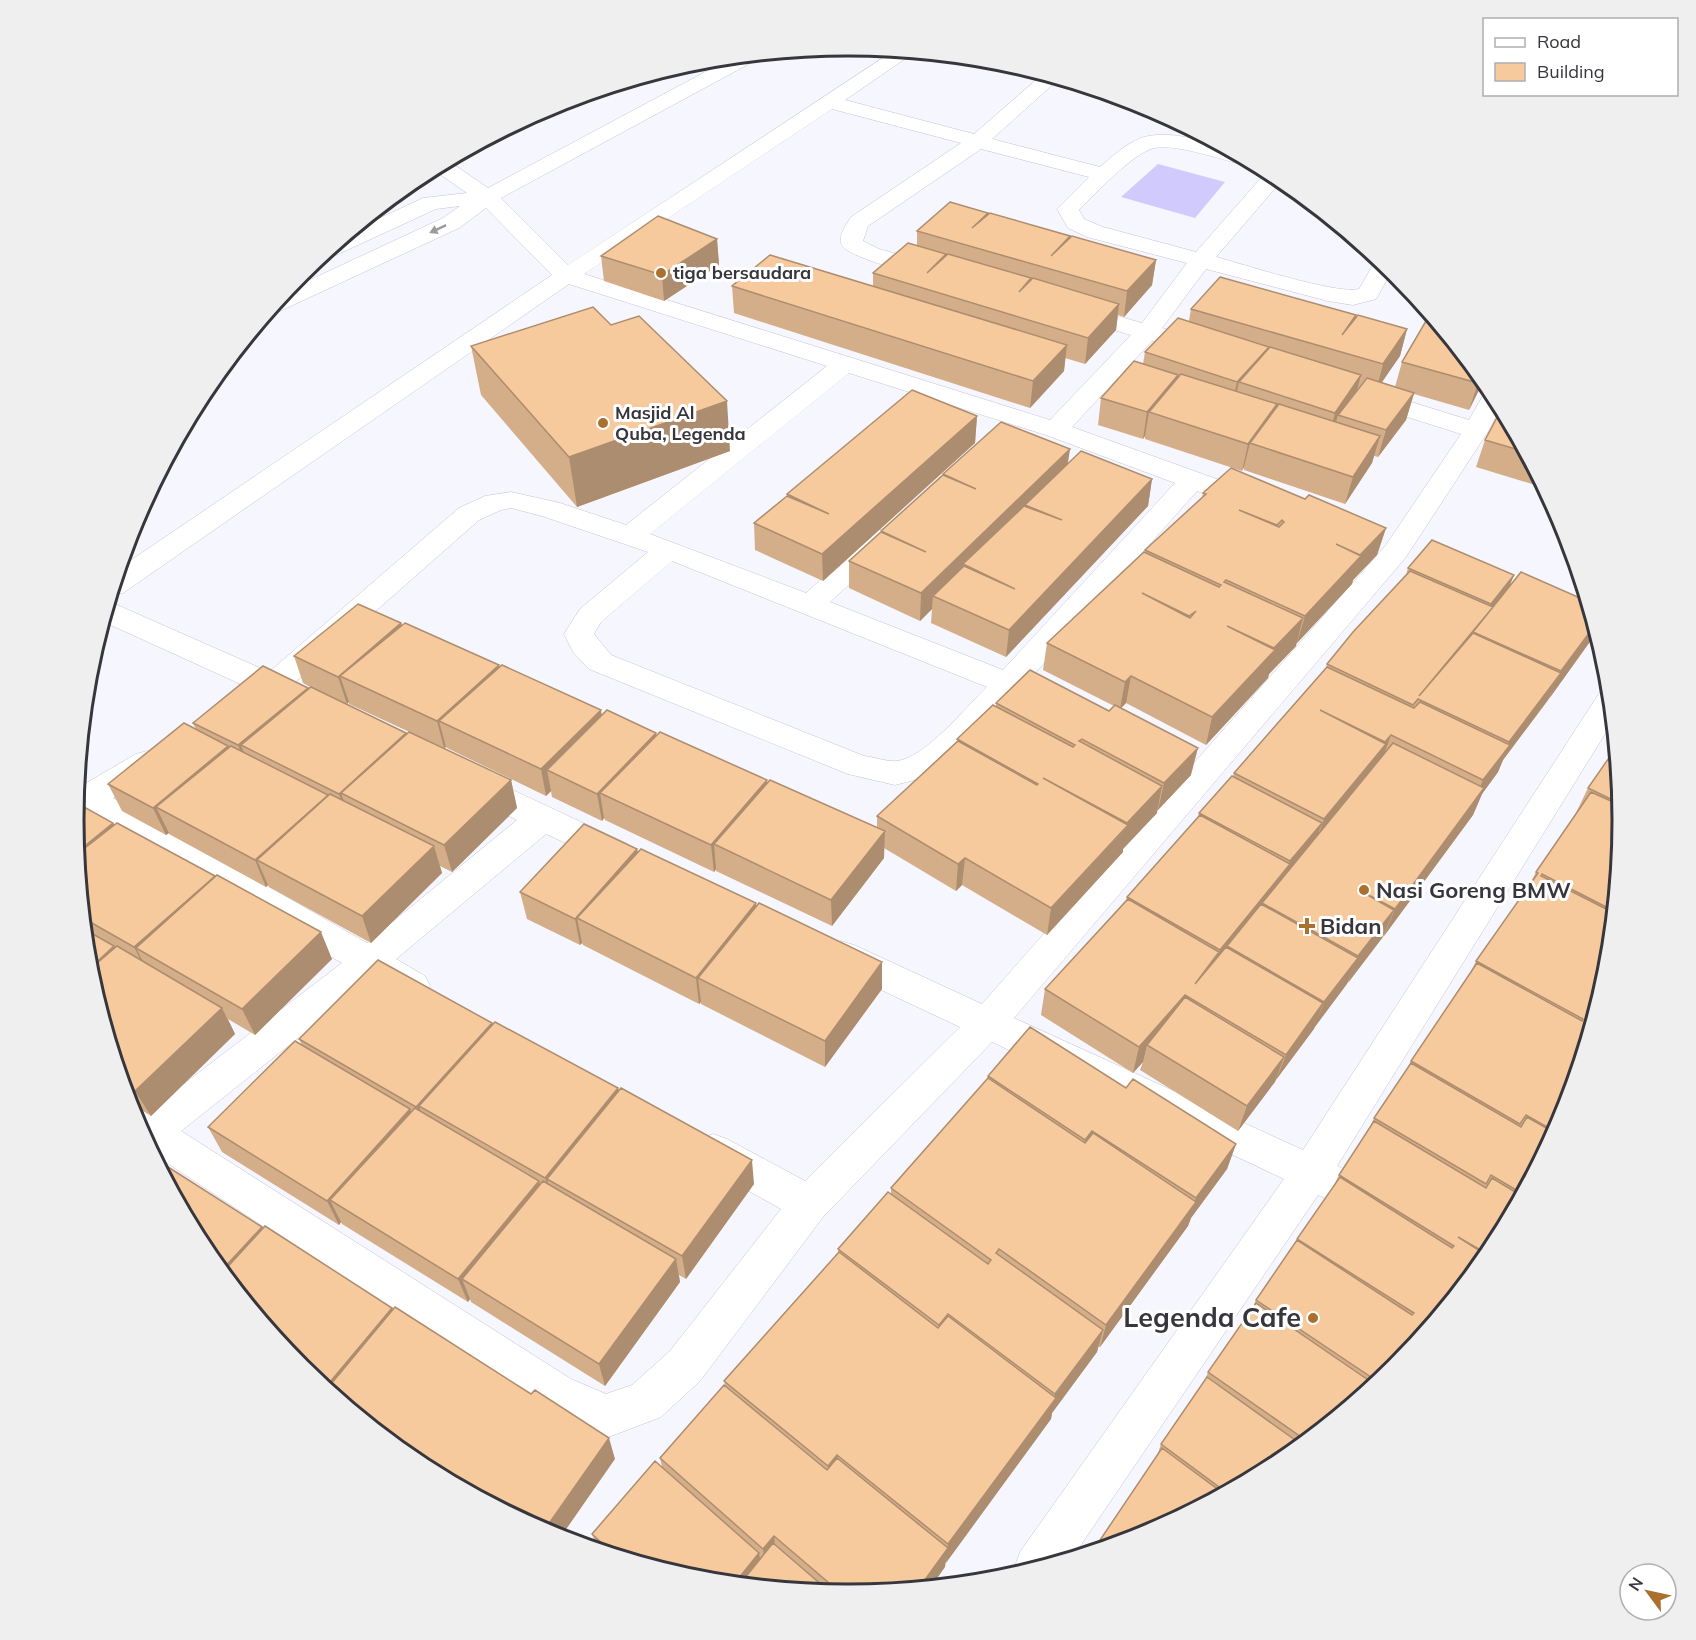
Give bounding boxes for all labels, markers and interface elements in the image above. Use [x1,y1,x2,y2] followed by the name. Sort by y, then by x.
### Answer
[1483,18,1678,96] legend
[1537,30,1581,53] text: Road
[1537,60,1605,83] text: Building
[429,224,446,233] one-way arrow
[673,261,811,284] place label: tiga bersaudara
[654,266,668,280] marker: tiga bersaudara
[615,401,746,445] place label: Masjid Al Quba, Legenda
[596,416,610,430] marker: Masjid Al Quba, Legenda
[1376,876,1571,904] place label: Nasi Goreng BMW
[1357,883,1371,897] marker: Nasi Goreng BMW
[1320,912,1381,940] place label: Bidan
[1298,917,1316,935] marker: Bidan
[1123,1300,1301,1334] place label: Legenda Cafe
[1306,1311,1320,1325] marker: Legenda Cafe
[1618,1562,1678,1622] north arrow
[1624,1573,1647,1594] text: N

